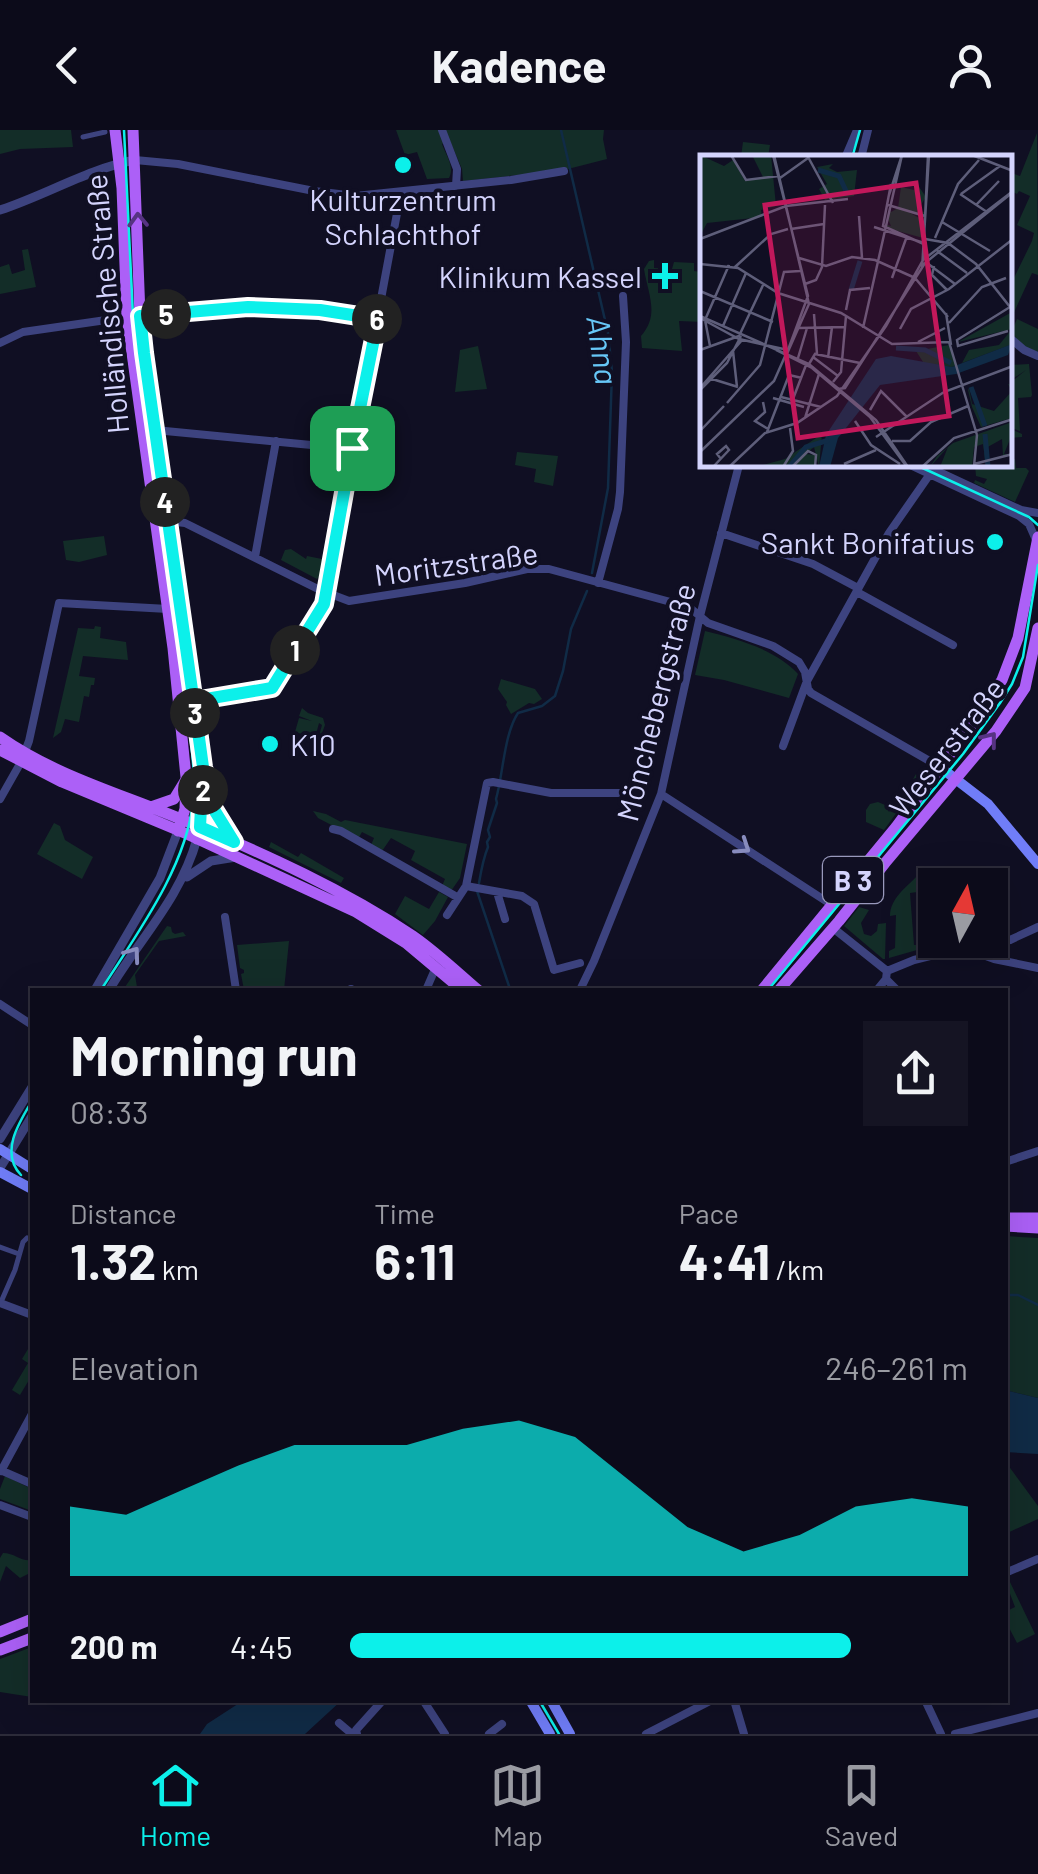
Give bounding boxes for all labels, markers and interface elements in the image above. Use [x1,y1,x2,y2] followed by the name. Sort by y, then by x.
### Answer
[40,38,95,93] icon: back
[432,38,606,92] text: Kadence
[943,38,998,93] icon: person
[392,154,414,176] marker: Kulturzentrum Schlachthof
[700,155,1013,468] inset map
[77,173,135,435] street label: Holländische Straße
[309,181,497,251] place label: Kulturzentrum Schlachthof
[127,212,148,228] one-way arrow
[438,258,642,294] place label: Klinikum Kassel
[652,263,678,289] marker: Klinikum Kassel
[141,289,191,339] pin: 5
[352,294,402,344] pin: 6
[158,297,174,331] text: 5
[369,302,385,336] text: 6
[580,313,628,387] water label: Ahna
[310,406,395,491] pin
[325,421,380,476] icon: arrive
[140,477,190,527] pin: 4
[157,485,173,519] text: 4
[761,524,975,560] place label: Sankt Bonifatius
[984,531,1006,553] marker: Sankt Bonifatius
[372,534,540,592] street label: Moritzstraße
[608,579,702,825] street label: Mönchebergstraße
[270,625,320,675] pin: 1
[290,633,300,667] text: 1
[881,670,1011,824] street label: Weserstraße
[170,688,220,738] pin: 3
[187,696,203,730] text: 3
[290,726,336,762] place label: K10
[978,732,995,750] one-way arrow
[259,733,281,755] marker: K10
[178,765,228,815] pin: 2
[195,773,211,807] text: 2
[732,834,750,853] one-way arrow
[823,857,883,903] road number: B 3
[918,868,1008,958] north arrow
[918,868,1008,958] map controls
[121,946,140,965] one-way arrow
[70,1021,358,1087] text: Morning run
[863,1021,968,1126] button: share
[70,1092,149,1130] text: 08:33
[70,1196,177,1230] text: Distance
[374,1196,435,1230] text: Time
[679,1196,739,1230] text: Pace
[70,1230,156,1290] text: 1.32
[374,1230,455,1290] text: 6:11
[679,1230,770,1290] text: 4:41
[156,1252,199,1286] text: km
[770,1252,824,1286] text: /km
[70,1348,199,1386] text: Elevation
[825,1348,968,1386] text: 246–261 m
[70,1627,158,1665] text: 200 m
[230,1627,293,1665] text: 4:45
[140,1758,211,1852] tab: Home
[490,1758,545,1852] tab: Map
[825,1758,898,1852] tab: Saved

